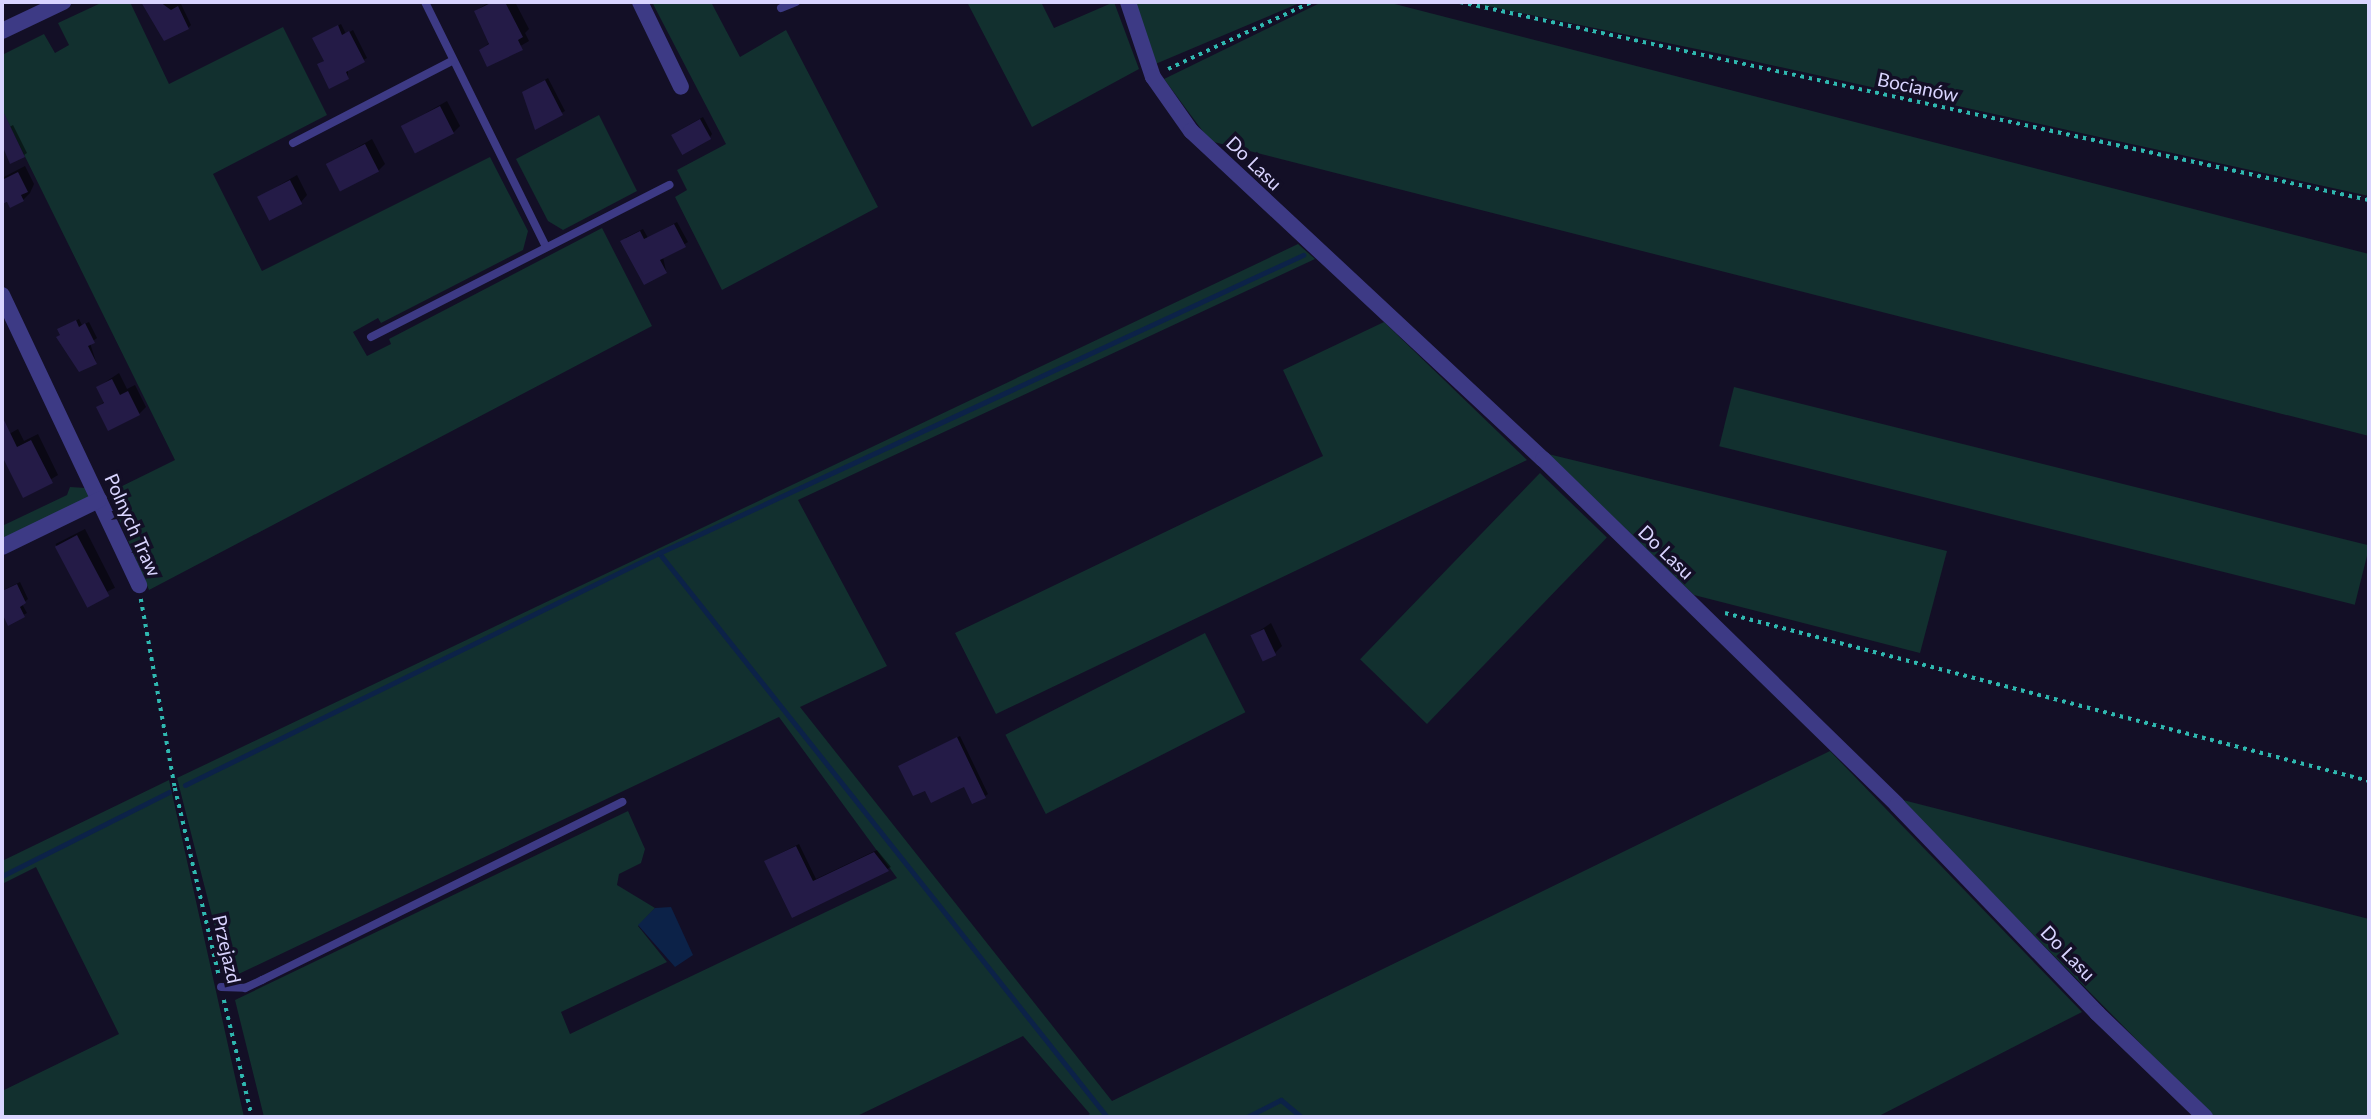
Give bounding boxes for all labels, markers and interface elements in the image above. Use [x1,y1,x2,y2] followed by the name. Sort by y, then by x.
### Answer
[1875,67,1961,107] street label: Bocianów
[1222,131,1286,195] street label: Do Lasu
[100,470,166,580] street label: Polnych Traw
[1634,520,1698,584] street label: Do Lasu
[208,912,246,986] street label: Przejazd
[2036,921,2100,985] street label: Do Lasu

